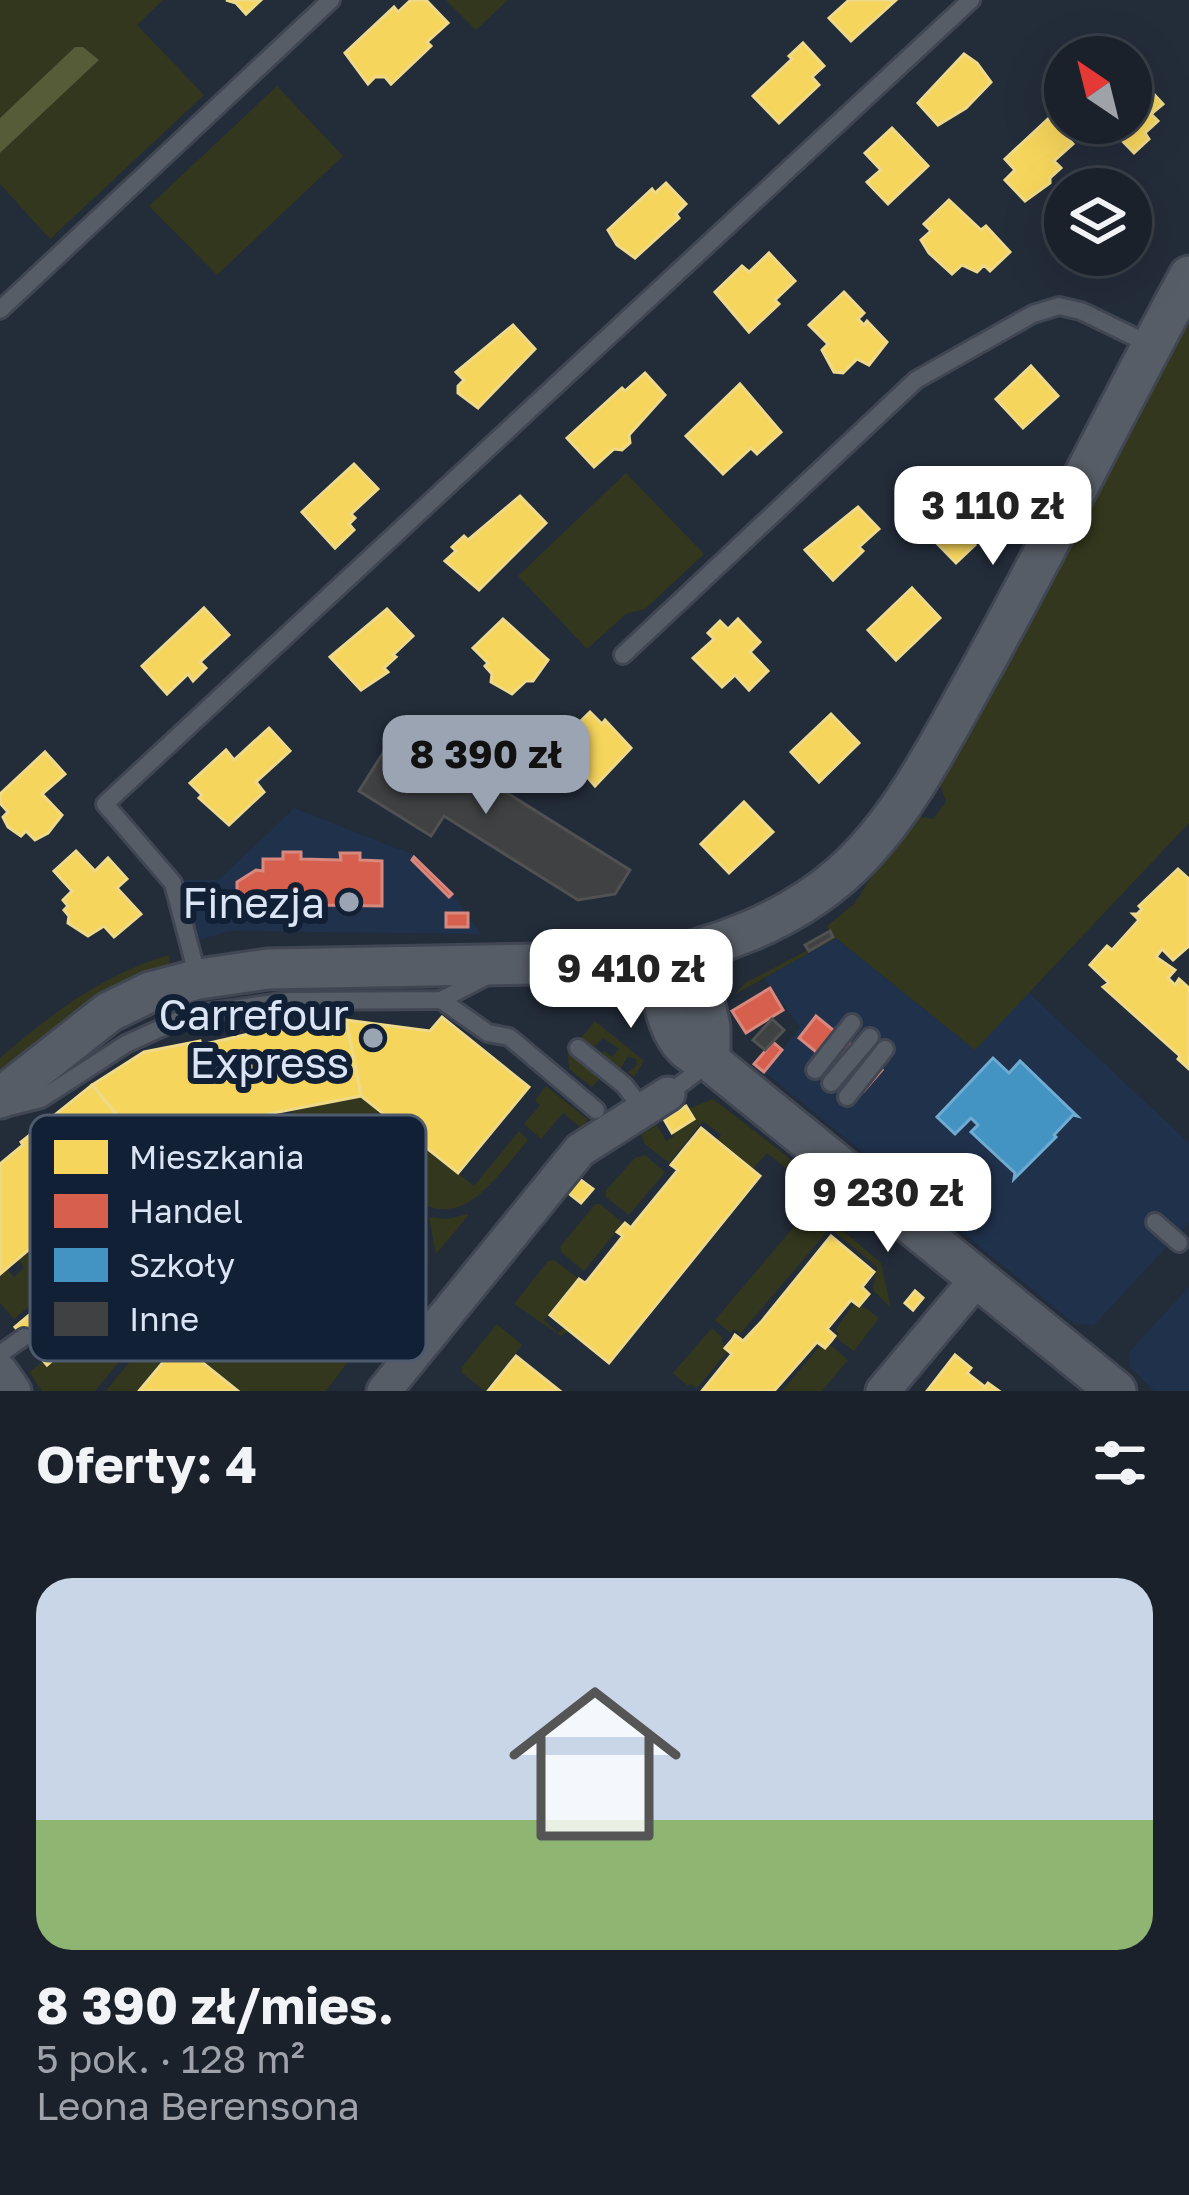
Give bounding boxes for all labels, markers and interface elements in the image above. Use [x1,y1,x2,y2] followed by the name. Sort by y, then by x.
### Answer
[1044,36,1152,144] north arrow
[1044,36,1152,276] map controls
[1044,168,1152,276] button: layers
[869,466,1117,568] pin: 3 110 zł
[921,481,1065,528] text: 3 110 zł
[362,715,610,817] pin: 8 390 zł
[410,730,562,777] text: 8 390 zł
[182,877,325,927] place label: Finezja
[336,889,362,915] marker: Finezja
[507,929,755,1031] pin: 9 410 zł
[557,944,705,991] text: 9 410 zł
[159,989,349,1087] place label: Carrefour Express
[360,1025,386,1051] marker: Carrefour Express
[30,1115,426,1361] legend
[129,1137,304,1176] text: Mieszkania
[764,1153,1012,1255] pin: 9 230 zł
[812,1168,964,1215] text: 9 230 zł
[129,1191,243,1230] text: Handel
[129,1245,235,1284] text: Szkoły
[129,1299,199,1338] text: Inne
[1087,1430,1153,1496] icon: filters
[36,1433,257,1494] text: Oferty: 4
[487,1656,703,1872] icon: home
[36,1974,394,2035] text: 8 390 zł/mies.
[36,2035,305,2082] text: 5 pok. · 128 m²
[36,2082,360,2129] text: Leona Berensona

